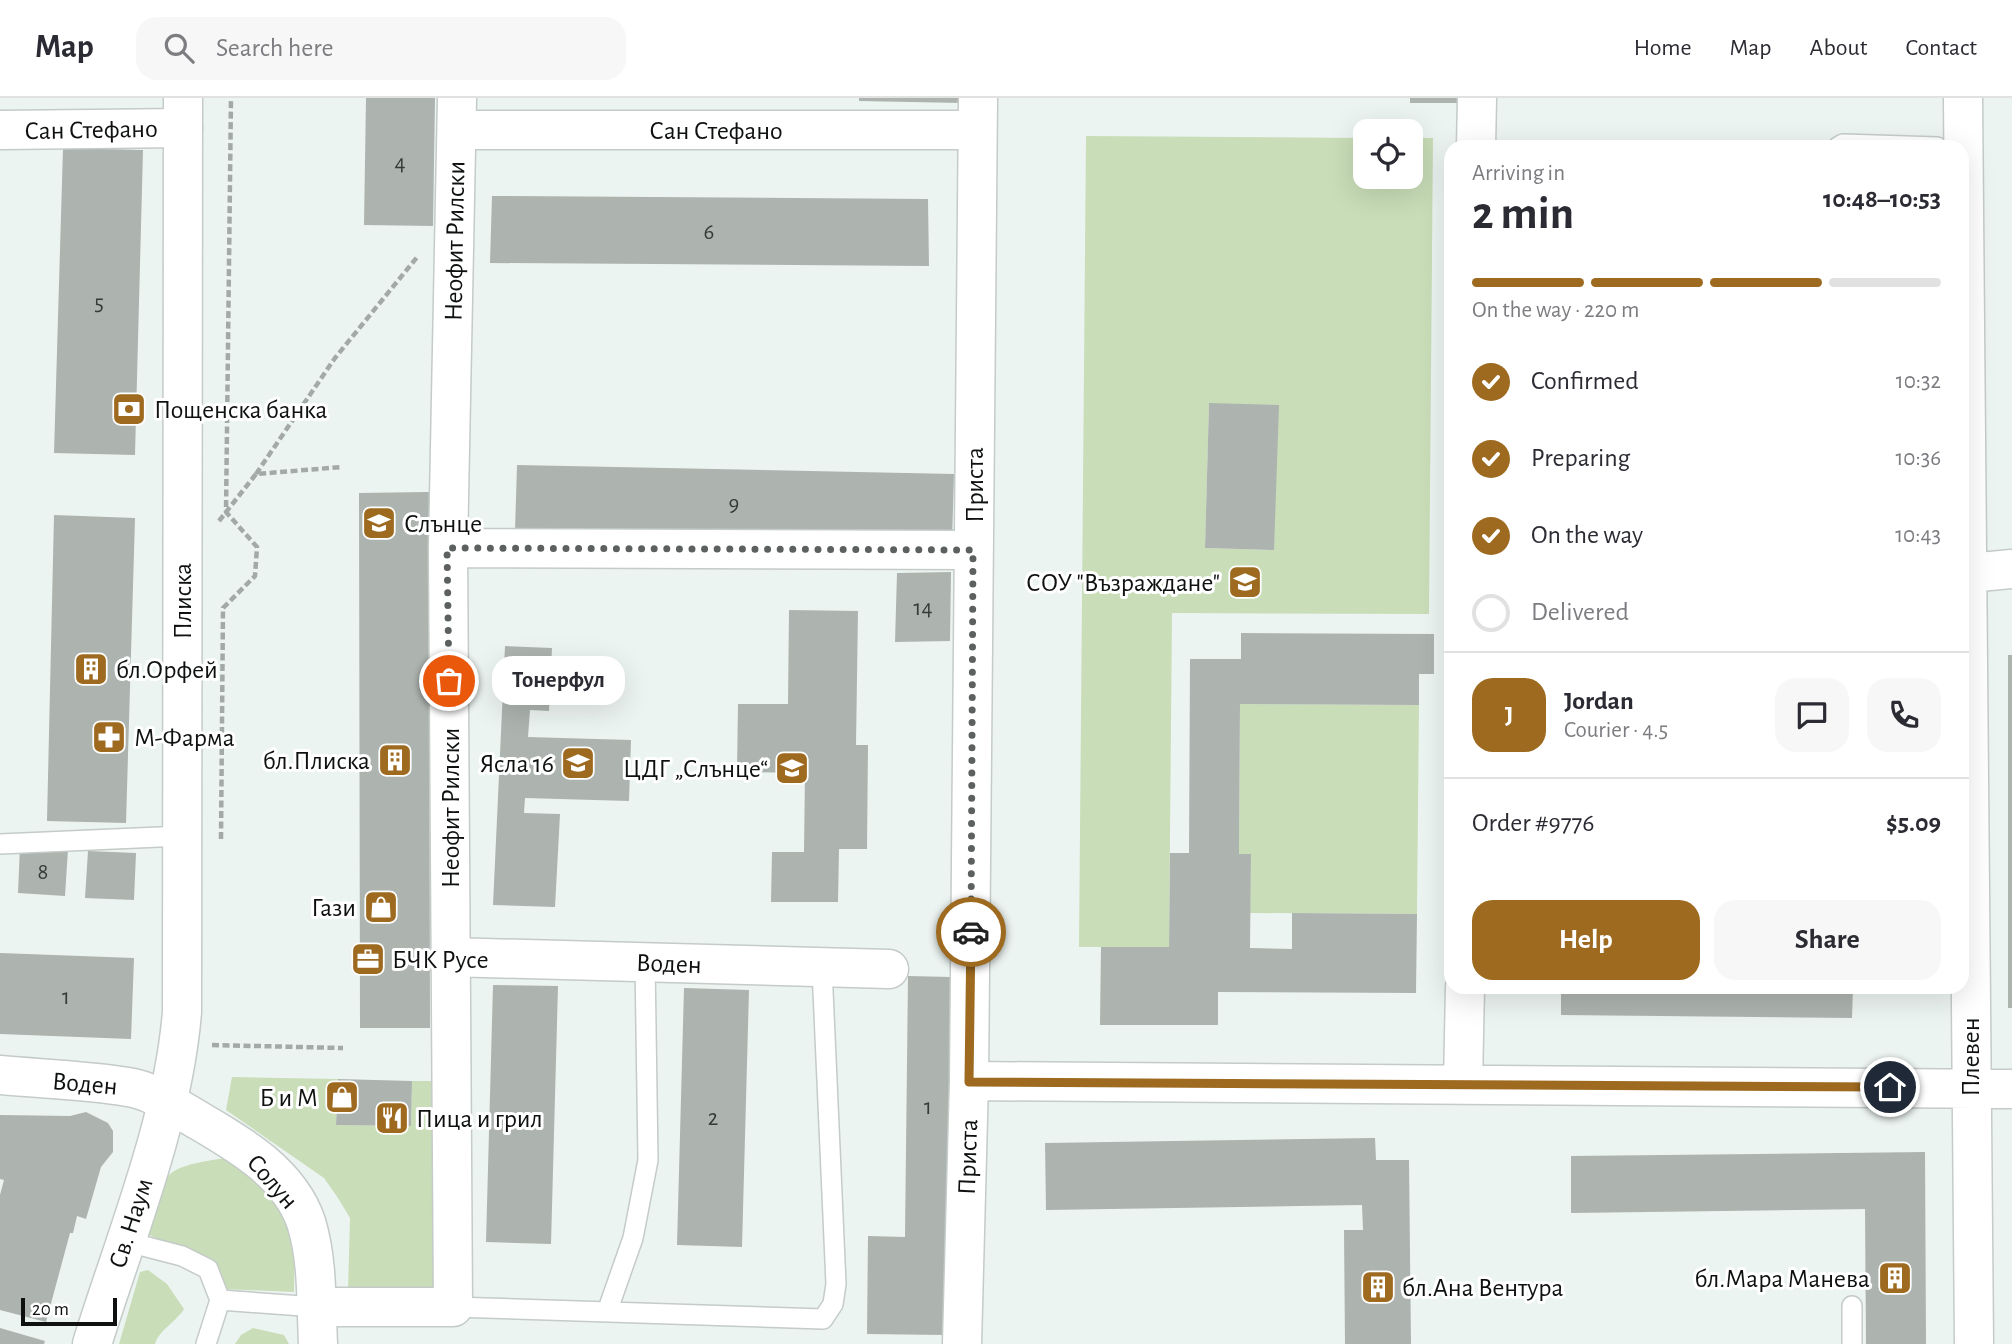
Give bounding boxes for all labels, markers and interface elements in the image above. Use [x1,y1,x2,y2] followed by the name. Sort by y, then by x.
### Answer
[136,17,626,80] search box
[160,29,198,67] icon: search
[35,31,94,64] text: Map
[216,35,334,61] text: Search here
[1634,36,1692,60] text: Home
[1730,36,1772,60] text: Map
[1810,36,1867,60] text: About
[1905,36,1977,60] text: Contact
[24,116,158,144] street label: Сан Стефано
[649,118,783,144] street label: Сан Стефано
[1353,119,1423,189] map controls
[1353,119,1423,189] button: locate
[394,152,406,175] house number: 4
[441,161,469,321] street label: Неофит Рилски
[1472,162,1565,185] text: Arriving in
[1823,186,1941,212] text: 10:48–10:53
[1472,191,1574,237] text: 2 min
[704,221,714,244] house number: 6
[94,292,104,315] house number: 5
[1472,299,1639,322] text: On the way · 220 m
[1472,363,1510,401] icon: check
[1531,368,1639,394] text: Confirmed
[1896,370,1941,393] text: 10:32
[110,390,148,428] bank icon: Пощенска банка
[154,397,328,423] place label: Пощенска банка
[1472,440,1510,478] icon: check
[1531,445,1630,471] text: Preparing
[962,447,988,523] street label: Приста
[1895,447,1941,470] text: 10:36
[729,493,739,516] house number: 9
[360,504,398,542] school or university icon: Слънце
[404,511,482,537] place label: Слънце
[1472,517,1510,555] icon: check
[1531,522,1643,548] text: On the way
[1895,524,1941,547] text: 10:43
[170,563,196,639] street label: Плиска
[1226,563,1264,601] school or university icon: СОУ "Възраждане"
[1026,570,1220,596] place label: СОУ "Възраждане"
[914,597,932,620] house number: 14
[1531,599,1629,625] text: Delivered
[72,650,110,688] building icon: бл.Орфей
[419,651,479,711] pin
[491,656,624,706] callout: Тонерфул
[116,657,218,683] place label: бл.Орфей
[430,662,468,700] icon: bag
[512,669,605,692] text: Тонерфул
[1775,678,1849,752] button: chat
[1867,678,1941,752] button: phone
[1564,688,1634,714] text: Jordan
[1505,702,1513,728] text: J
[90,718,128,756] pharmacy icon: М-Фарма
[1564,719,1668,742] text: Courier · 4.5
[134,725,235,751] place label: М-Фарма
[438,728,464,888] street label: Неофит Рилски
[376,741,414,779] building icon: бл.Плиска
[559,744,597,782] school or university icon: Ясла 16
[263,748,370,774] place label: бл.Плиска
[773,749,811,787] school or university icon: ЦДГ „Слънце“
[480,751,554,777] place label: Ясла 16
[623,756,768,782] place label: ЦДГ „Слънце“
[1472,810,1595,836] text: Order #9776
[1886,810,1941,836] text: $5.09
[38,861,48,884] house number: 8
[362,888,400,926] shop icon: Гази
[311,895,356,921] place label: Гази
[936,897,1006,967] courier
[1472,900,1700,980] button: Help
[1714,900,1941,980] button: Share
[952,913,990,951] icon: car
[349,940,387,978] office icon: БЧК Русе
[392,947,489,973] place label: БЧК Русе
[636,950,702,978] street label: Воден
[62,986,70,1009] house number: 1
[1958,1017,1984,1097] street label: Плевен
[1860,1057,1920,1117] pin
[51,1068,119,1100] street label: Воден
[1871,1068,1909,1106] icon: home
[323,1078,361,1116] shop icon: Б и М
[259,1085,318,1111] place label: Б и М
[924,1096,932,1119] house number: 1
[373,1099,411,1137] restaurant icon: Пица и грил
[416,1106,543,1132] place label: Пица и грил
[708,1107,718,1130] house number: 2
[954,1119,982,1195] street label: Приста
[242,1149,303,1214] street label: Солун
[104,1175,158,1272] street label: Св. Наум
[1876,1259,1914,1297] building icon: бл.Мара Манева
[1694,1266,1870,1292] place label: бл.Мара Манева
[1359,1268,1397,1306] building icon: бл.Ана Вентура
[1402,1275,1564,1301] place label: бл.Ана Вентура
[21,1295,117,1327] scale bar
[32,1300,69,1319] text: 20 m

